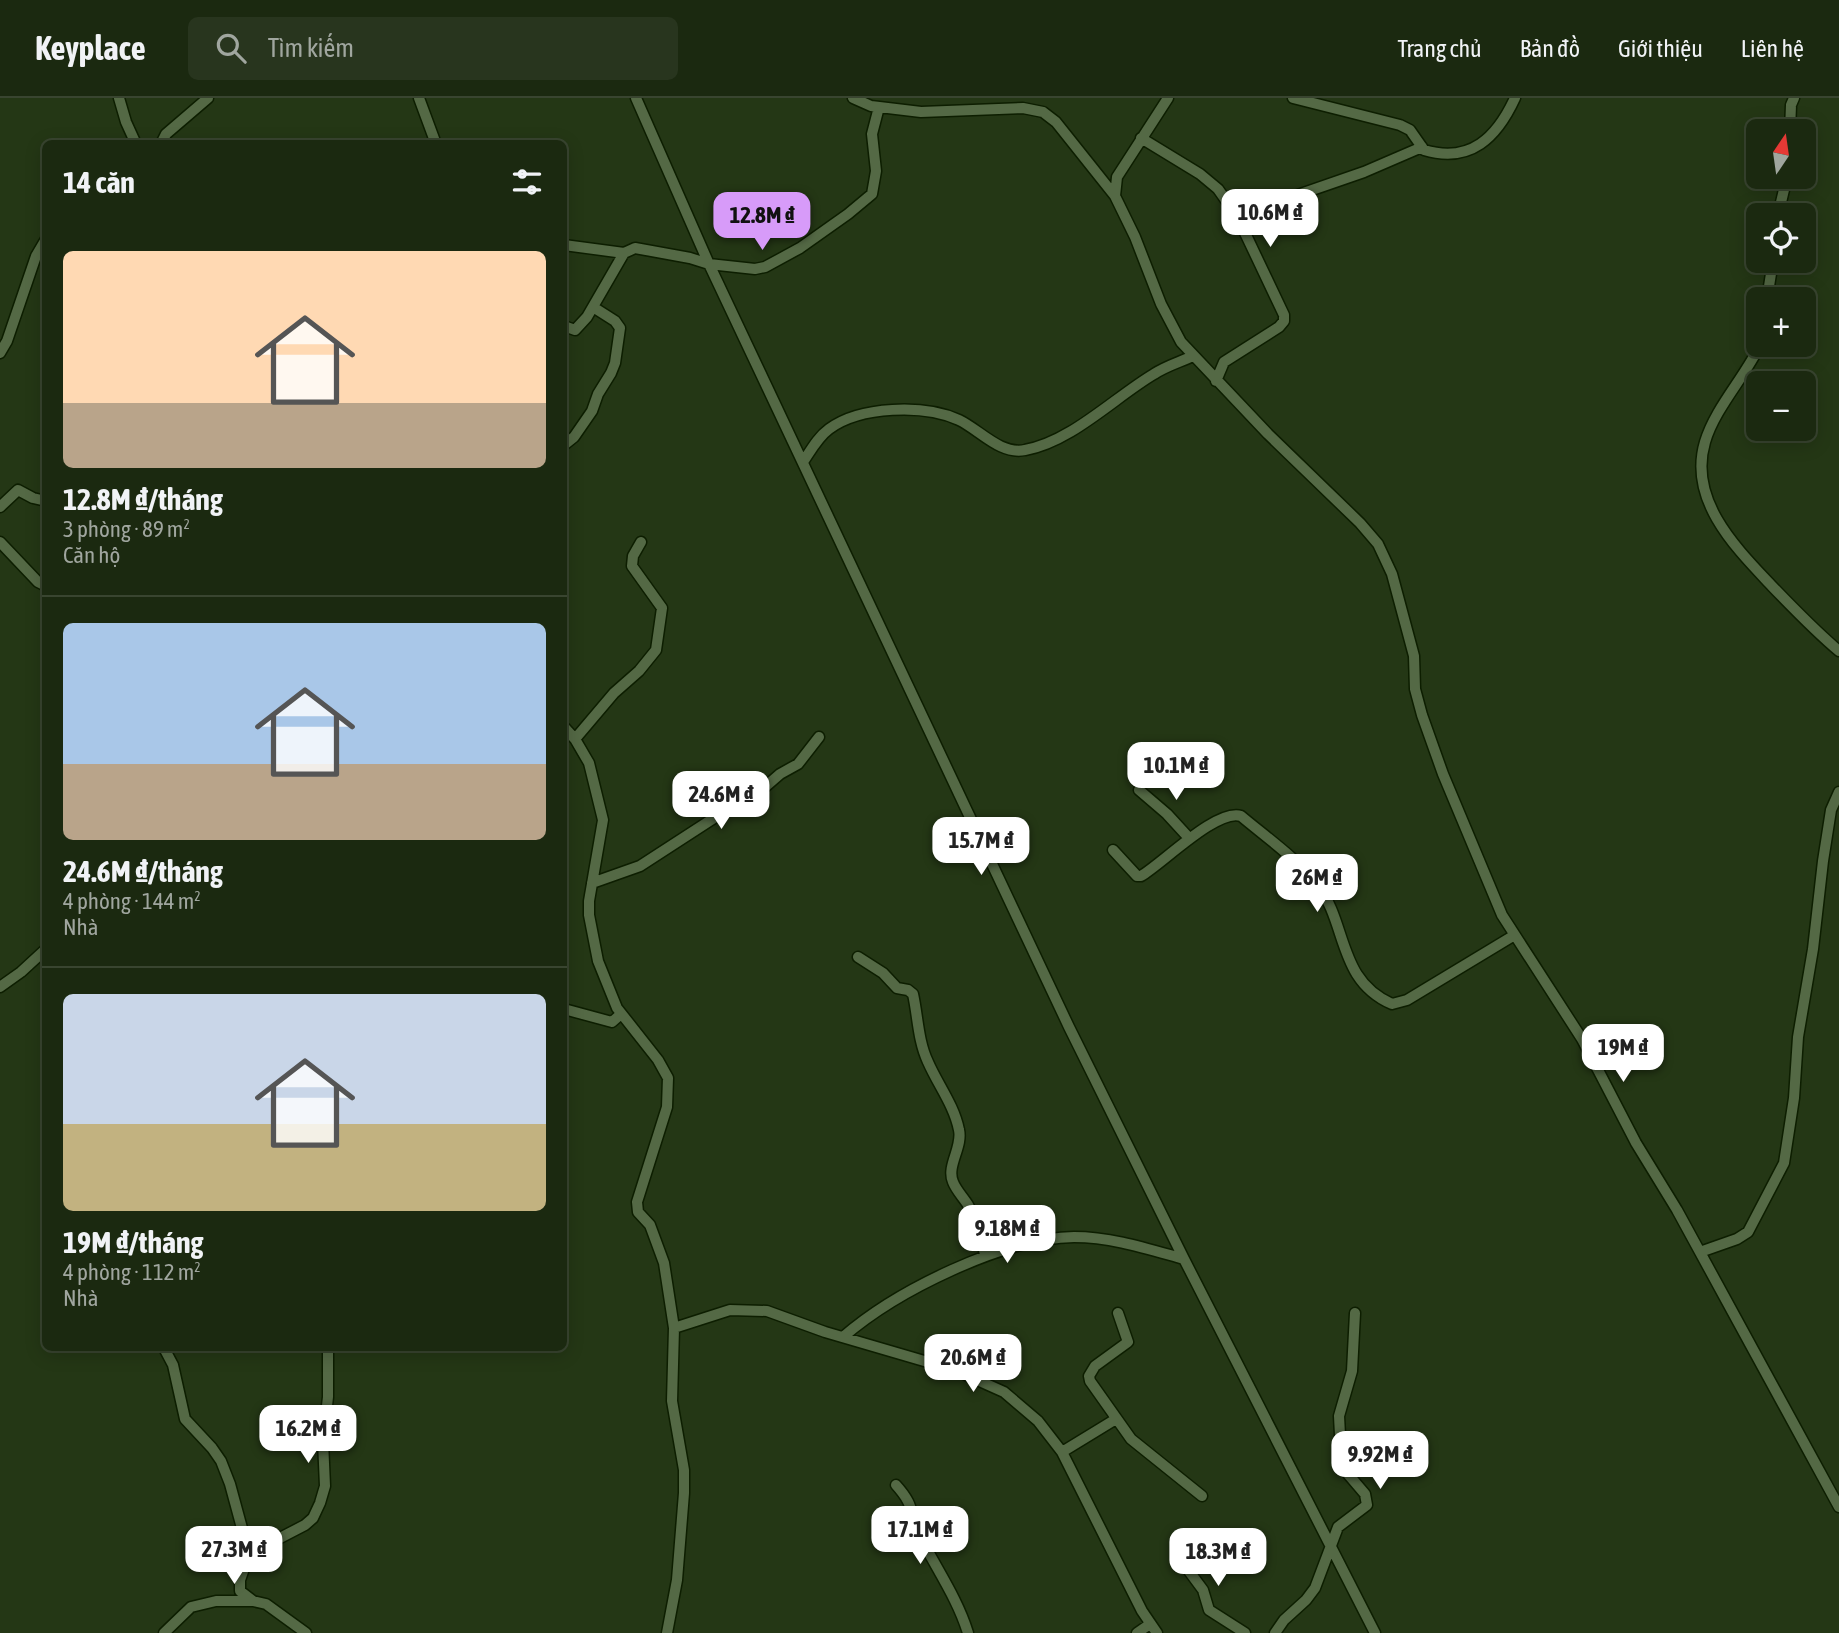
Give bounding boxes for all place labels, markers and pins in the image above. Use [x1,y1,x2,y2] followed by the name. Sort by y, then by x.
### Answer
[1205,190,1335,249] pin: 10.6M ₫
[697,192,827,252] pin: 12.8M ₫
[1111,742,1241,802] pin: 10.1M ₫
[656,772,786,831] pin: 24.6M ₫
[916,818,1046,877] pin: 15.7M ₫
[1268,854,1366,914] pin: 26M ₫
[1574,1024,1672,1084] pin: 19M ₫
[942,1206,1072,1265] pin: 9.18M ₫
[908,1334,1038,1394] pin: 20.6M ₫
[243,1406,373,1465] pin: 16.2M ₫
[1315,1432,1445,1491] pin: 9.92M ₫
[855,1506,985,1566] pin: 17.1M ₫
[169,1526,299,1586] pin: 27.3M ₫
[1153,1528,1283,1588] pin: 18.3M ₫

